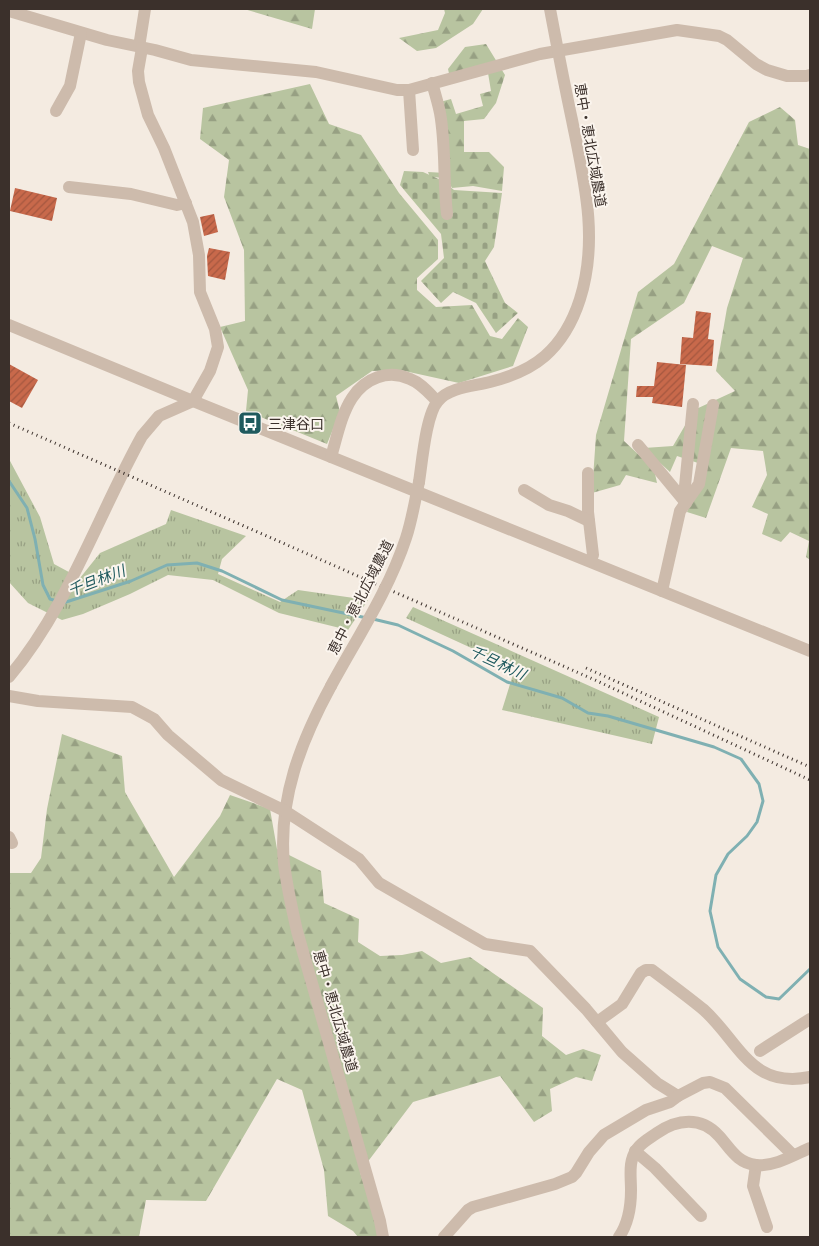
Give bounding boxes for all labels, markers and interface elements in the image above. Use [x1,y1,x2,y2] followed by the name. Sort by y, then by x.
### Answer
[572,81,610,209] street label: 恵中・恵北広域農道
[237,410,263,436] bus stop icon: 三津谷口
[268,415,324,432] place label: 三津谷口
[324,537,396,657] street label: 恵中・恵北広域農道
[65,560,129,599] water label: 千旦林川
[467,641,531,684] water label: 千旦林川
[310,948,362,1074] street label: 恵中・恵北広域農道

